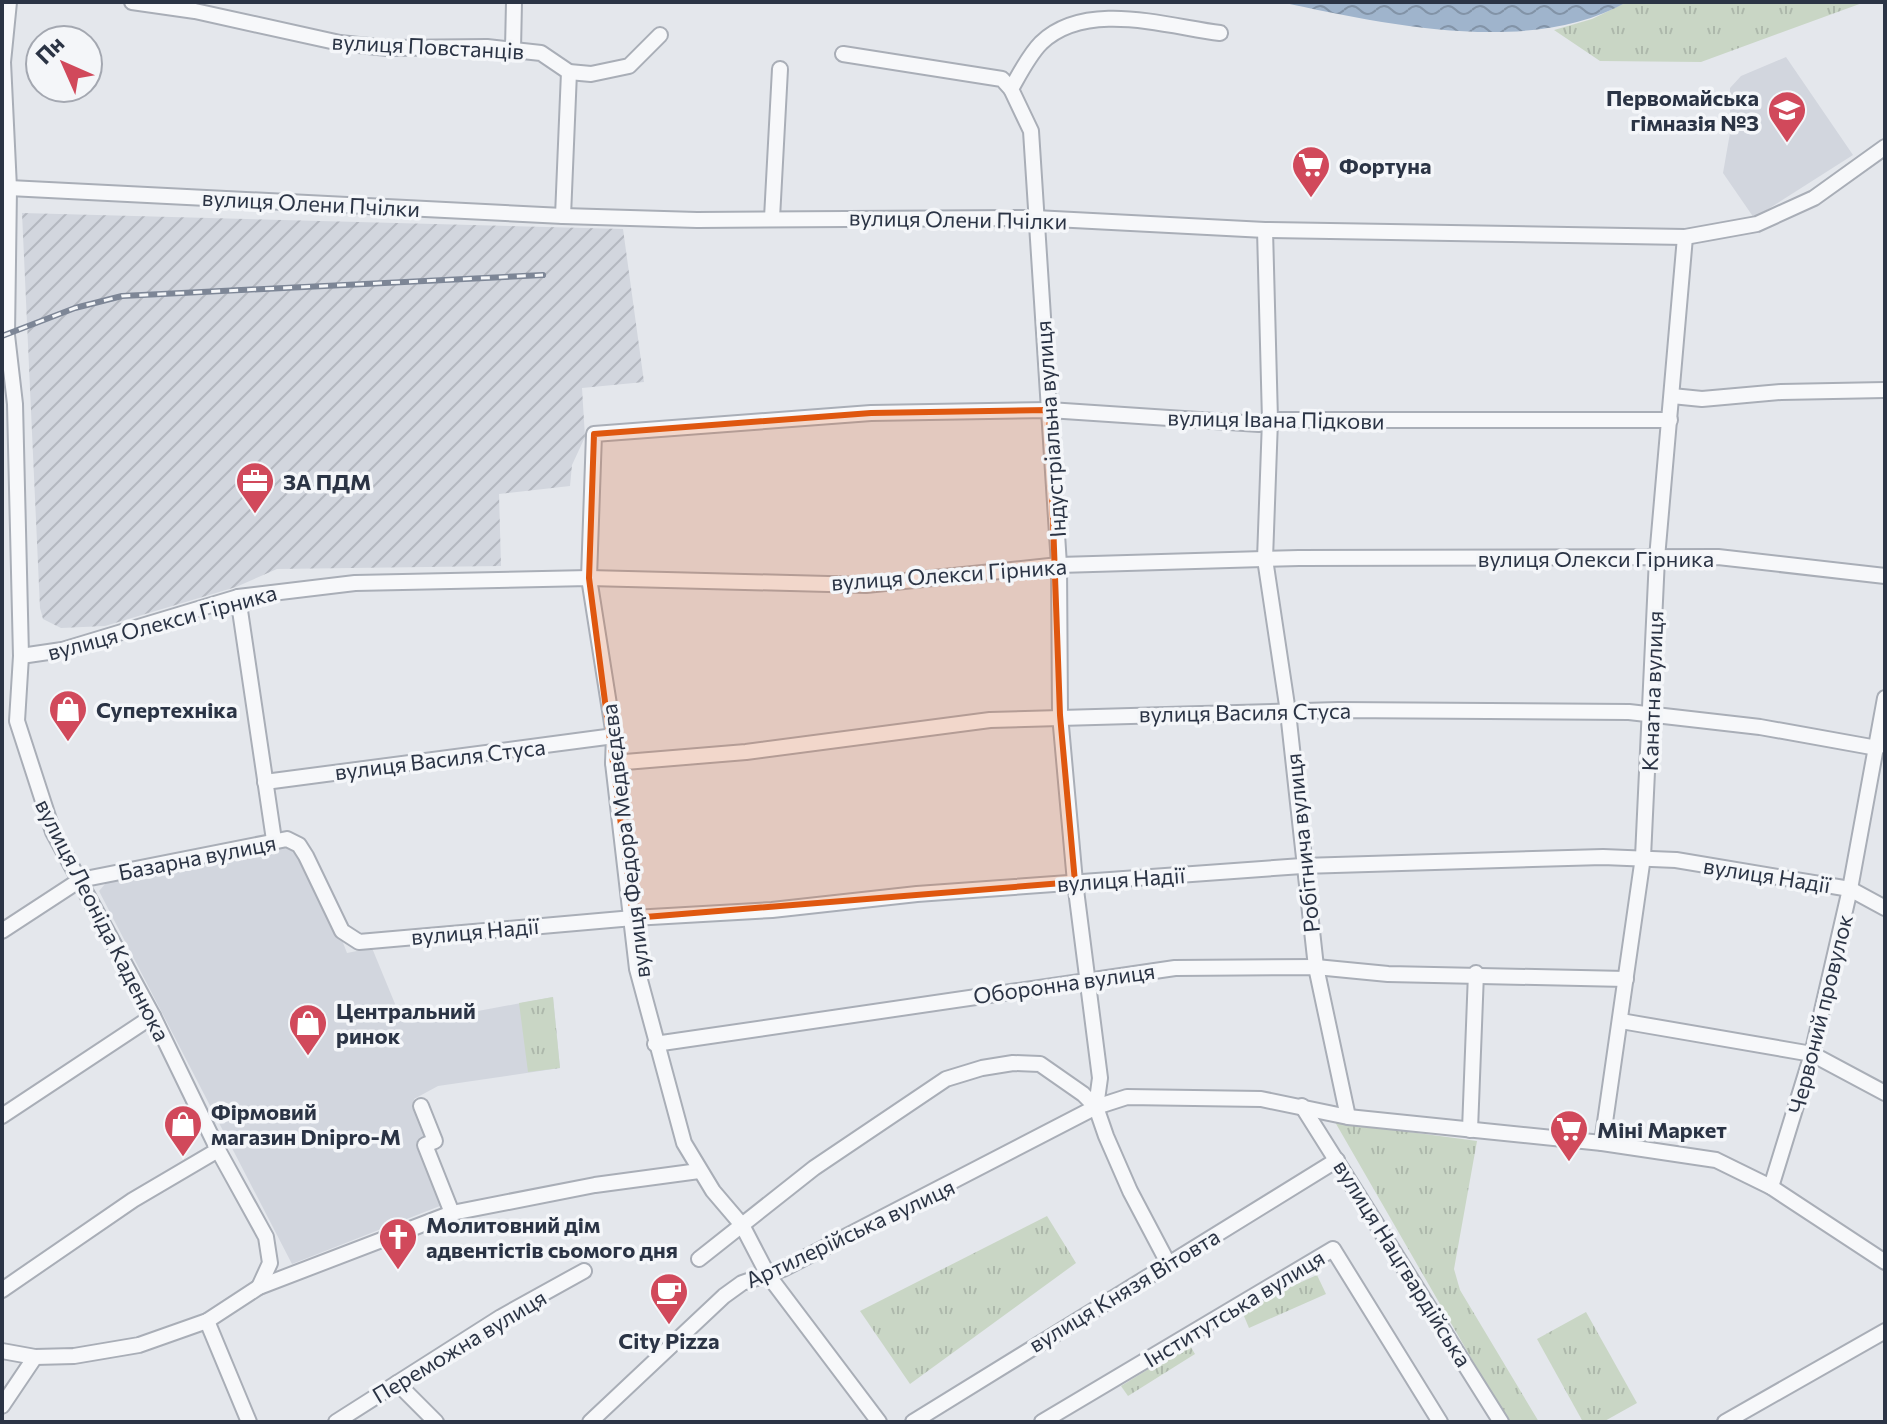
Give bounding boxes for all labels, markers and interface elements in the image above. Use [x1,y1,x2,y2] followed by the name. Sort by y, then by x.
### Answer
[24,24,104,104] north arrow
[331,27,525,65] street label: вулиця Повстанців
[30,30,69,69] text: Пн
[1606,84,1759,136] place label: Первомайська гімназія №3
[1766,89,1808,144] school or university icon: Первомайська гімназія №3
[1290,144,1332,199] supermarket icon: Фортуна
[1339,152,1432,179] place label: Фортуна
[201,184,421,222] street label: вулиця Олени Пчілки
[849,204,1067,234] street label: вулиця Олени Пчілки
[1029,319,1071,539] street label: Індустріальна вулиця
[1167,404,1385,434] street label: вулиця Івана Підкови
[234,460,276,515] office icon: ЗА ПДМ
[283,468,371,495] place label: ЗА ПДМ
[1478,545,1714,572] street label: вулиця Олекси Гірника
[830,552,1068,596] street label: вулиця Олекси Гірника
[44,578,280,666] street label: вулиця Олекси Гірника
[1636,610,1668,772] street label: Канатна вулиця
[47,688,89,743] shop icon: Супертехніка
[96,696,237,723] place label: Супертехніка
[1139,697,1351,727] street label: вулиця Василя Стуса
[595,702,655,980] street label: вулиця Федора Медвєдєва
[333,733,547,785] street label: вулиця Василя Стуса
[1279,752,1325,934] street label: Робітнича вулиця
[30,794,176,1046] street label: вулиця Леоніда Каденюка
[116,828,278,886] street label: Базарна вулиця
[1701,852,1833,898] street label: вулиця Надії
[1056,861,1186,897] street label: вулиця Надії
[1782,911,1858,1117] street label: Червоний провулок
[410,912,541,950] street label: вулиця Надії
[971,957,1157,1009] street label: Оборонна вулиця
[336,997,476,1049] place label: Центральний ринок
[287,1002,329,1057] shop icon: Центральний ринок
[211,1098,401,1150] place label: Фірмовий магазин Dnipro-M
[162,1103,204,1158] shop icon: Фірмовий магазин Dnipro-M
[1548,1108,1590,1163] supermarket icon: Міні Маркет
[1597,1116,1727,1143] place label: Міні Маркет
[1328,1155,1478,1371] street label: вулиця Нацгвардійська
[741,1173,959,1293] street label: Артилерійська вулиця
[426,1211,678,1263] place label: Молитовний дім адвентістів сьомого дня
[377,1216,419,1271] church icon: Молитовний дім адвентістів сьомого дня
[1024,1222,1224,1358] street label: вулиця Князя Вітовта
[1139,1243,1329,1373] street label: Інститутська вулиця
[648,1271,690,1326] cafe icon: City Pizza
[367,1283,551,1409] street label: Переможна вулиця
[618,1327,720,1354] place label: City Pizza

